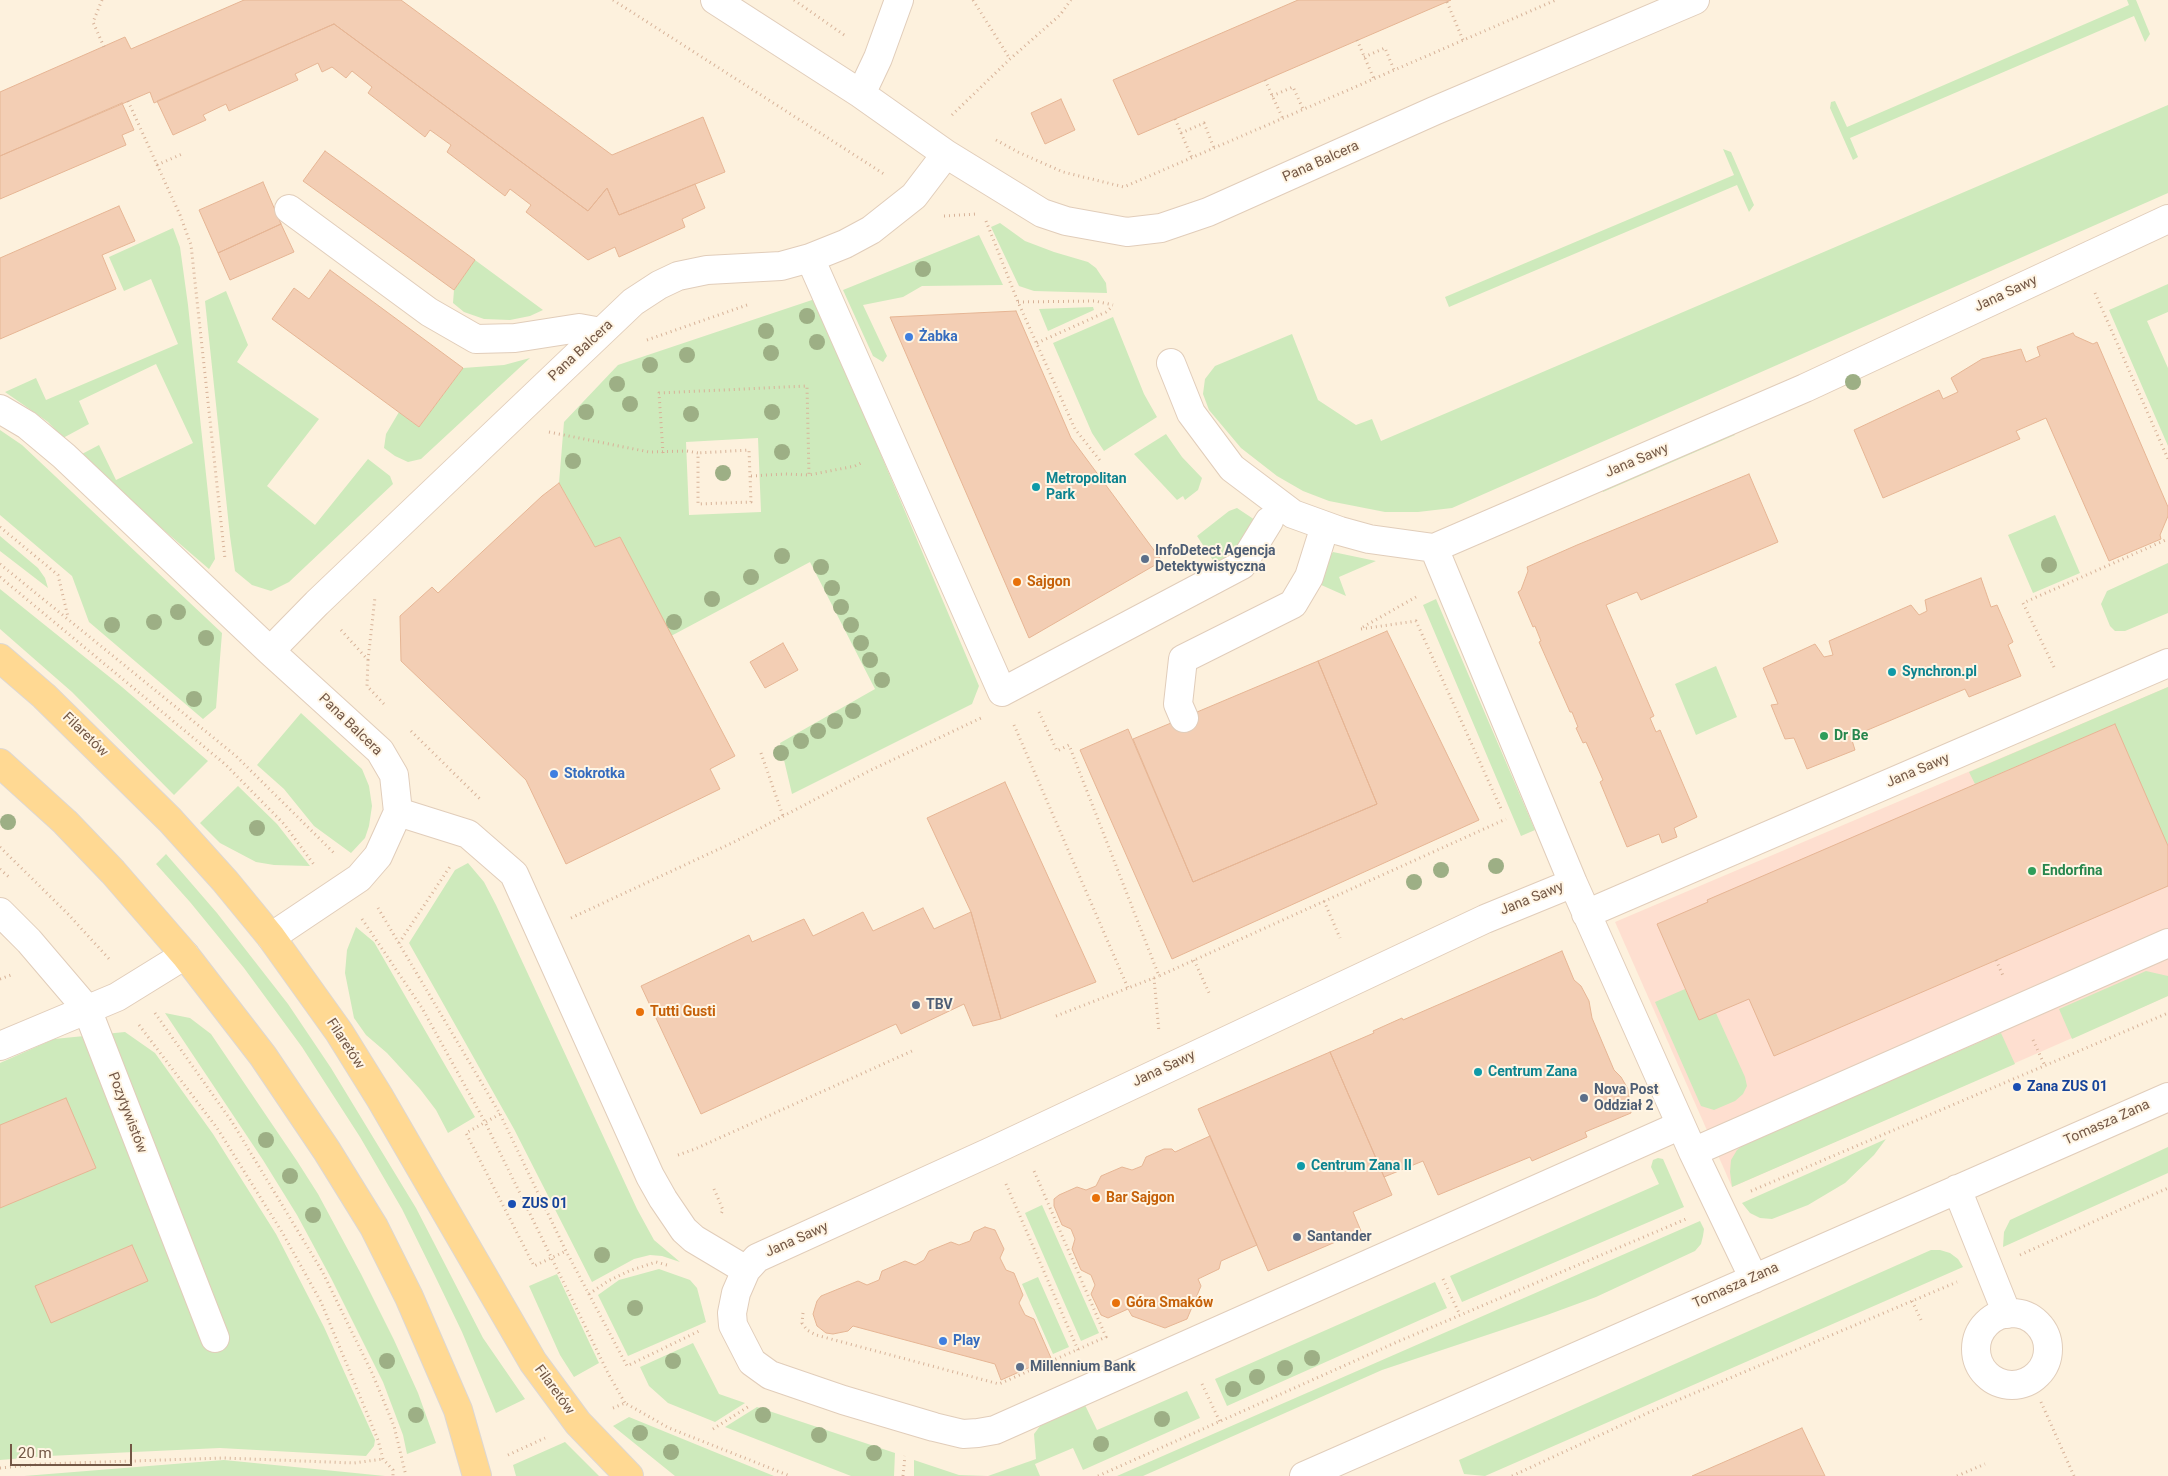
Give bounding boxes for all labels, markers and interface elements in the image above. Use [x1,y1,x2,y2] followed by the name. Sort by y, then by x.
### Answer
[1280,138,1362,186] street label: Pana Balcera
[1972,272,2040,316] street label: Jana Sawy
[545,317,617,385] street label: Pana Balcera
[919,329,958,345] place label: Żabka
[903,331,915,343] marker: Żabka
[1603,440,1671,482] street label: Jana Sawy
[1046,471,1127,504] place label: Metropolitan Park
[1030,481,1042,493] marker: Metropolitan Park
[1155,543,1276,576] place label: InfoDetect Agencja Detektywistyczna
[1139,553,1151,565] marker: InfoDetect Agencja Detektywistyczna
[1027,574,1071,590] place label: Sajgon
[1011,576,1023,588] marker: Sajgon
[1902,664,1977,680] place label: Synchron.pl
[1886,666,1898,678] marker: Synchron.pl
[315,691,385,759] street label: Pana Balcera
[59,709,111,761] street label: Filaretów
[1834,728,1868,744] place label: Dr Be
[1818,730,1830,742] marker: Dr Be
[1884,750,1952,792] street label: Jana Sawy
[564,766,625,782] place label: Stokrotka
[548,768,560,780] marker: Stokrotka
[2042,863,2103,879] place label: Endorfina
[2026,865,2038,877] marker: Endorfina
[1498,879,1566,919] street label: Jana Sawy
[926,997,953,1013] place label: TBV
[910,999,922,1011] marker: TBV
[650,1004,716,1020] place label: Tutti Gusti
[634,1006,646,1018] marker: Tutti Gusti
[322,1015,368,1073] street label: Filaretów
[1130,1047,1198,1091] street label: Jana Sawy
[1488,1064,1577,1080] place label: Centrum Zana
[1472,1066,1484,1078] marker: Centrum Zana
[104,1070,150,1156] street label: Pozytywistów
[2027,1079,2108,1095] place label: Zana ZUS 01
[2011,1081,2023,1093] marker: Zana ZUS 01
[1594,1082,1658,1114] place label: Nova Post Oddział 2
[1578,1092,1590,1104] marker: Nova Post Oddział 2
[2061,1097,2153,1149] street label: Tomasza Zana
[1311,1158,1412,1174] place label: Centrum Zana II
[1295,1160,1307,1172] marker: Centrum Zana II
[1106,1190,1175,1206] place label: Bar Sajgon
[1090,1192,1102,1204] marker: Bar Sajgon
[522,1196,568,1212] place label: ZUS 01
[506,1198,518,1210] marker: ZUS 01
[763,1219,831,1261] street label: Jana Sawy
[1307,1229,1372,1245] place label: Santander
[1291,1231,1303,1243] marker: Santander
[1690,1260,1782,1312] street label: Tomasza Zana
[1126,1295,1213,1311] place label: Góra Smaków
[1110,1297,1122,1309] marker: Góra Smaków
[953,1333,980,1349] place label: Play
[937,1335,949,1347] marker: Play
[1030,1359,1136,1375] place label: Millennium Bank
[1014,1361,1026,1373] marker: Millennium Bank
[530,1362,578,1418] street label: Filaretów
[12,1434,135,1466] scale bar
[18,1444,52,1462] text: 20 m

